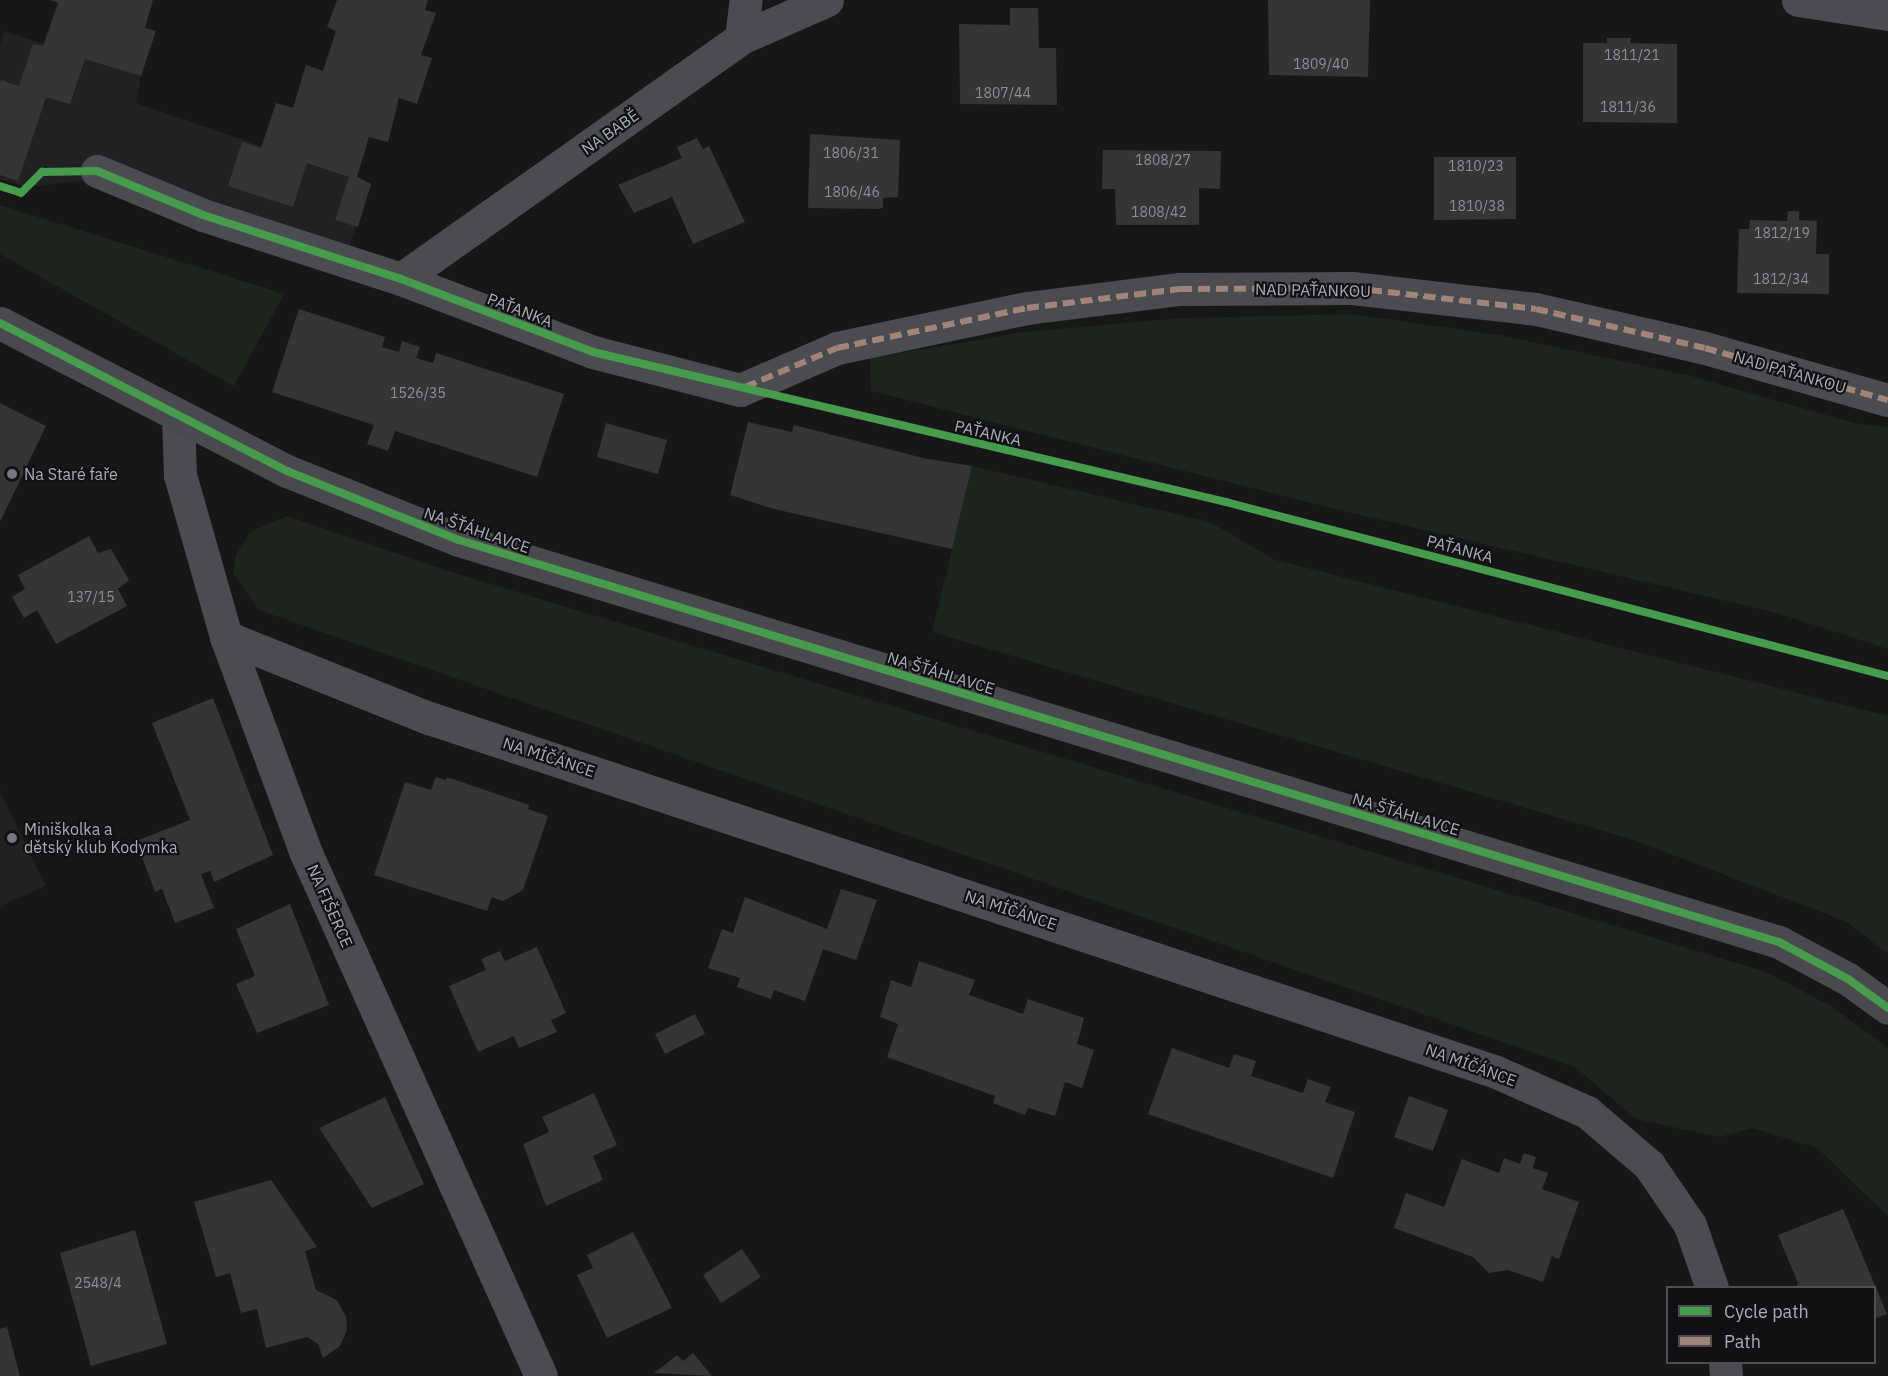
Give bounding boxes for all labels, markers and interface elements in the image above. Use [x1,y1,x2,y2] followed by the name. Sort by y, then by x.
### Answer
[1604,47,1660,63] house number: 1811/21
[1293,56,1349,72] house number: 1809/40
[975,85,1031,101] house number: 1807/44
[1600,99,1656,115] house number: 1811/36
[578,105,642,159] street label: NA BABĚ
[823,145,879,161] house number: 1806/31
[1135,152,1191,168] house number: 1808/27
[1448,158,1504,174] house number: 1810/23
[824,184,880,200] house number: 1806/46
[1449,198,1505,214] house number: 1810/38
[1131,204,1187,220] house number: 1808/42
[1754,225,1810,241] house number: 1812/19
[1753,271,1809,287] house number: 1812/34
[1255,279,1371,301] street label: NAD PAŤANKOU
[485,289,555,331] street label: PAŤANKA
[1732,347,1848,397] street label: NAD PAŤANKOU
[390,385,446,401] house number: 1526/35
[953,416,1023,450] street label: PAŤANKA
[24,464,118,484] place label: Na Staré faře
[5,467,19,481] marker: Na Staré faře
[421,503,533,557] street label: NA ŠŤÁHLAVCE
[1425,531,1495,567] street label: PAŤANKA
[67,589,115,605] house number: 137/15
[885,648,997,698] street label: NA ŠŤÁHLAVCE
[501,733,597,781] street label: NA MÍČÁNCE
[1350,789,1462,839] street label: NA ŠŤÁHLAVCE
[24,819,177,857] place label: Miniškolka a dětský klub Kodymka
[5,831,19,845] marker: Miniškolka a dětský klub Kodymka
[303,862,357,950] street label: NA FIŠERCE
[963,886,1059,934] street label: NA MÍČÁNCE
[1423,1040,1519,1090] street label: NA MÍČÁNCE
[74,1275,122,1291] house number: 2548/4
[1666,1286,1876,1364] legend
[1724,1300,1809,1323] text: Cycle path
[1724,1330,1761,1353] text: Path

